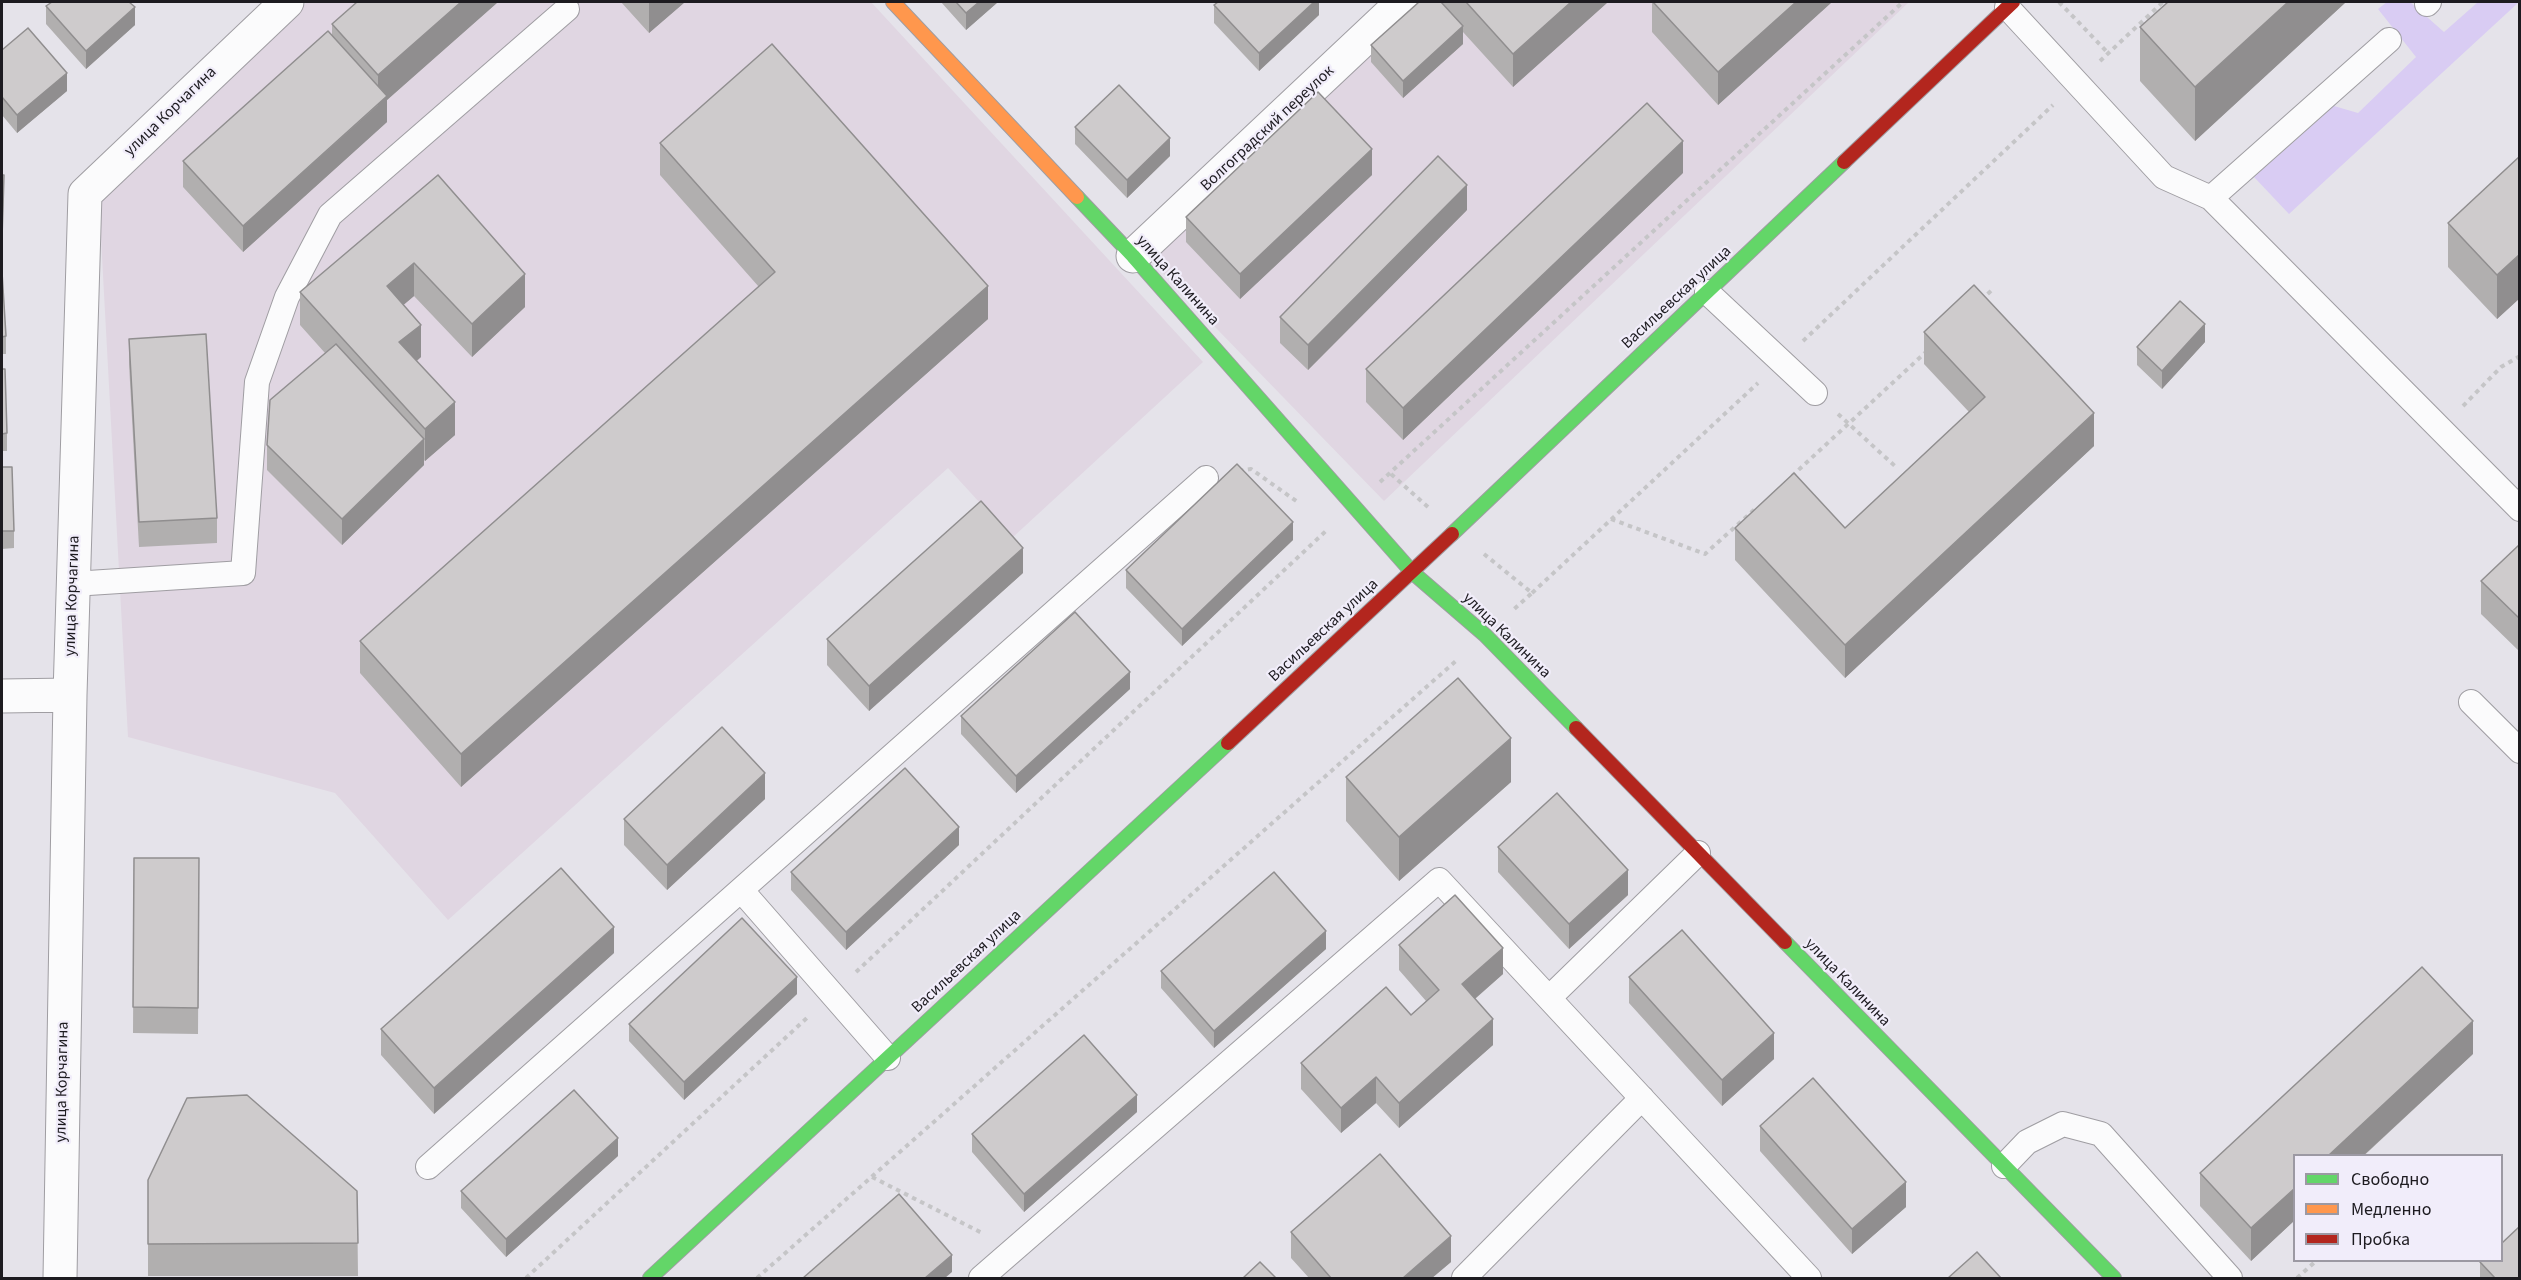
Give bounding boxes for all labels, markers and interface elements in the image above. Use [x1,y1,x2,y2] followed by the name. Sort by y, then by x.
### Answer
[1197,62,1339,196] street label: Волгоградский переулок
[121,63,221,161] street label: улица Корчагина
[1131,232,1223,330] street label: улица Калинина
[1618,242,1736,354] street label: Васильевская улица
[61,535,85,657] street label: улица Корчагина
[1265,575,1383,687] street label: Васильевская улица
[1458,589,1554,683] street label: улица Калинина
[908,906,1026,1018] street label: Васильевская улица
[1800,935,1894,1031] street label: улица Калинина
[52,1021,74,1143] street label: улица Корчагина
[2293,1154,2503,1262] legend
[2351,1167,2429,1192] text: Свободно
[2351,1197,2431,1222] text: Медленно
[2351,1227,2410,1252] text: Пробка

